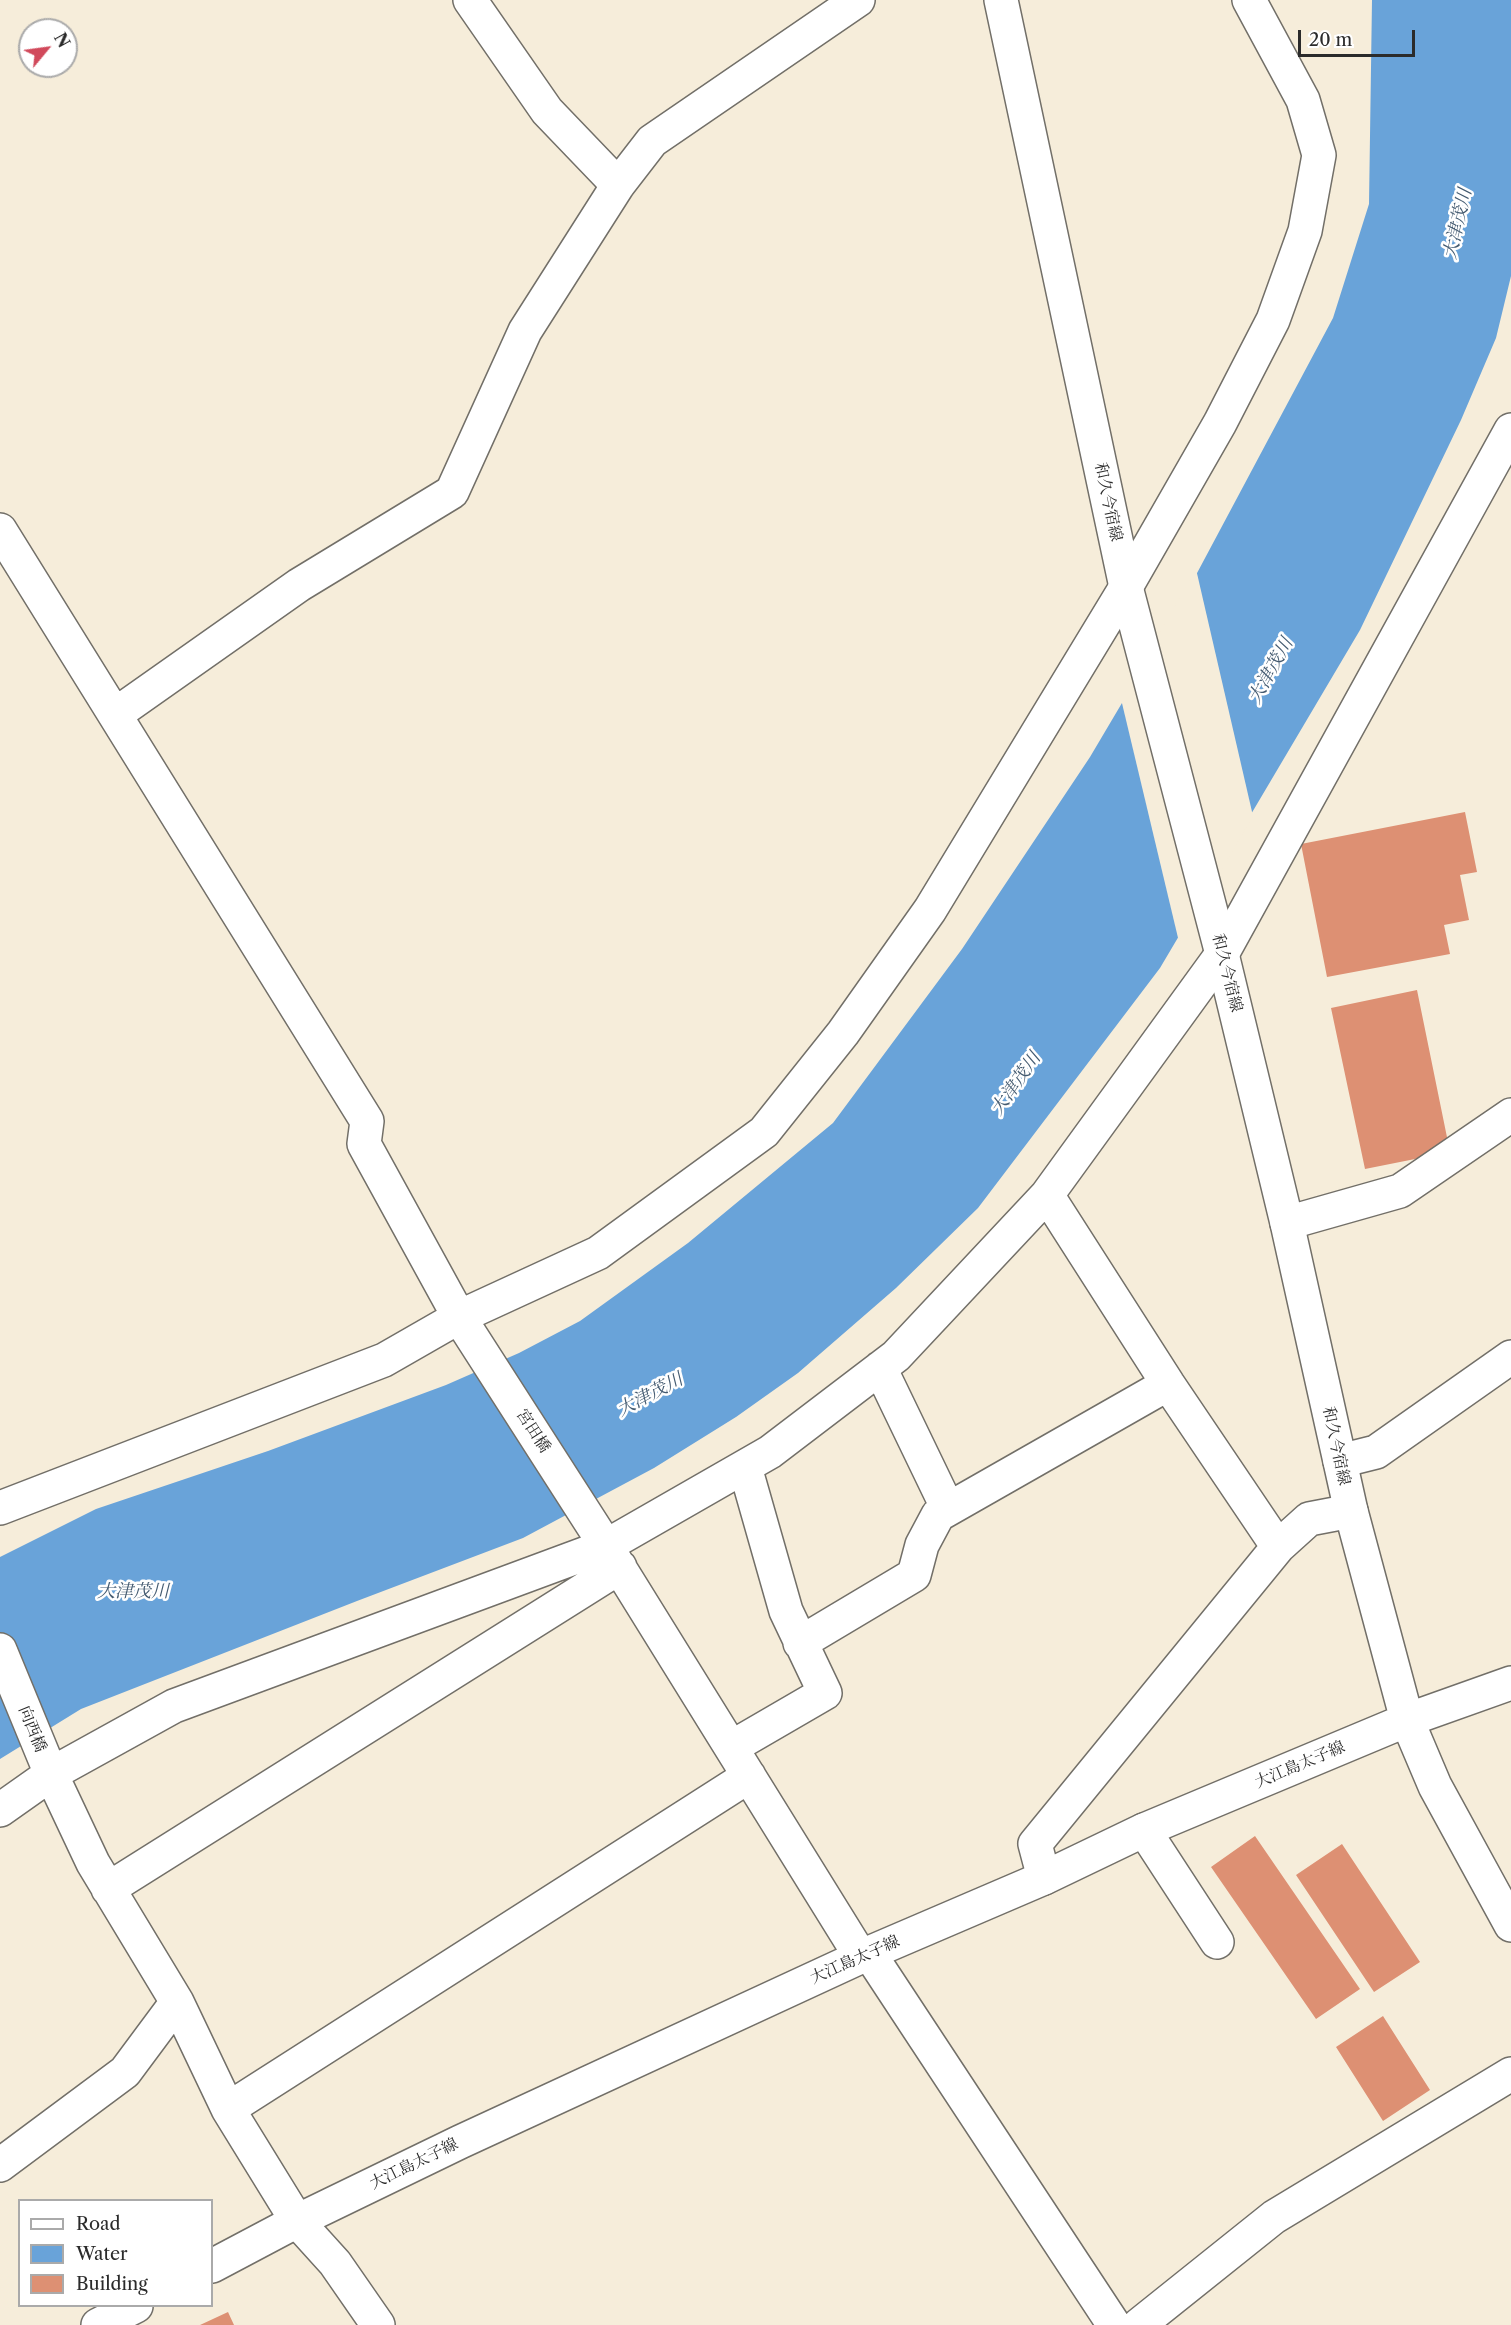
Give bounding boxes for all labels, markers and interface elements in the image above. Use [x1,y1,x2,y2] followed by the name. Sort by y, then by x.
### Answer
[18,18,78,78] north arrow
[1301,18,1418,56] scale bar
[50,29,74,51] text: N
[1309,29,1352,51] text: 20 m
[1439,186,1477,262] water label: 大津茂川
[1090,461,1126,543] street label: 和久今宿線
[1244,634,1298,708] water label: 大津茂川
[1208,932,1246,1014] street label: 和久今宿線
[987,1048,1045,1120] water label: 大津茂川
[613,1369,687,1421] water label: 大津茂川
[1318,1405,1354,1487] street label: 和久今宿線
[512,1406,554,1456] street label: 宮田橋
[97,1581,169,1603] water label: 大津茂川
[14,1703,50,1755] street label: 向西橋
[1252,1737,1348,1793] street label: 大江島太子線
[807,1932,903,1988] street label: 大江島太子線
[367,2134,461,2194] street label: 大江島太子線
[18,2199,213,2307] legend
[76,2213,121,2235] text: Road
[76,2243,128,2265] text: Water
[76,2273,148,2295] text: Building

